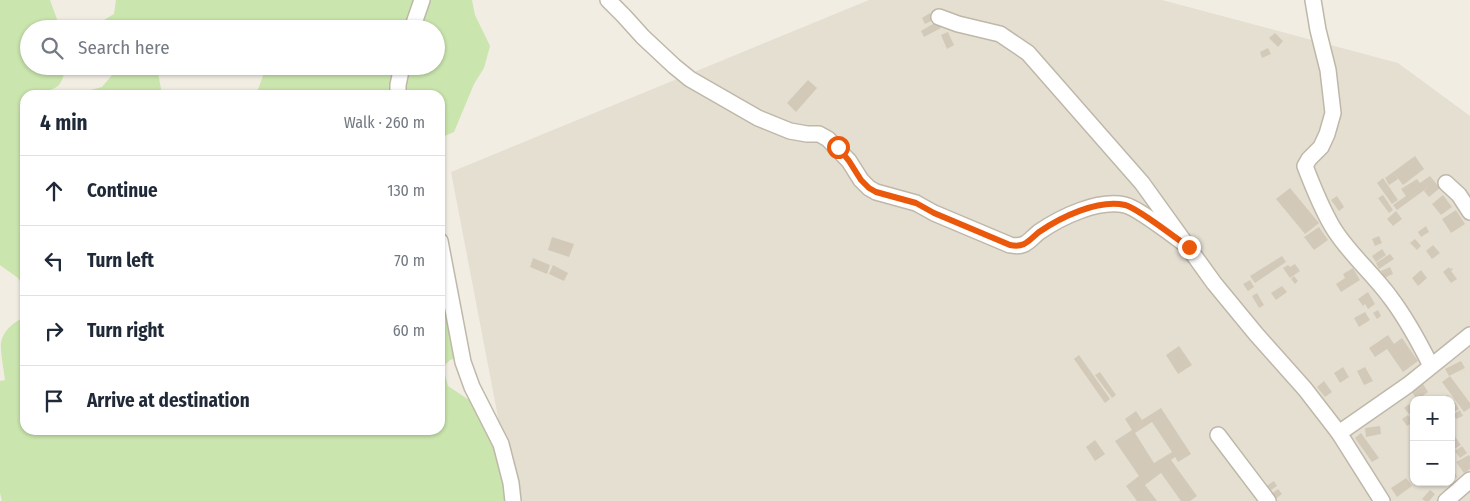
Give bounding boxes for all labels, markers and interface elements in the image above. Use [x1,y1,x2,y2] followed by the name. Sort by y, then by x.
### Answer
[20,20,445,75] search box
[38,34,66,62] icon: search
[78,36,170,59] text: Search here
[40,110,88,136] text: 4 min
[344,113,425,132] text: Walk · 260 m
[827,136,850,159] route start
[40,177,68,205] icon: ahead
[87,179,158,202] text: Continue
[387,181,425,200] text: 130 m
[1178,236,1201,259] route end
[40,247,68,275] icon: left
[87,249,154,272] text: Turn left
[394,251,425,270] text: 70 m
[40,317,68,345] icon: right
[87,319,164,342] text: Turn right
[393,321,425,340] text: 60 m
[40,387,68,415] icon: arrive
[87,389,250,412] text: Arrive at destination
[1410,396,1455,486] map controls
[1410,396,1455,441] button: +
[1410,441,1455,486] button: −

